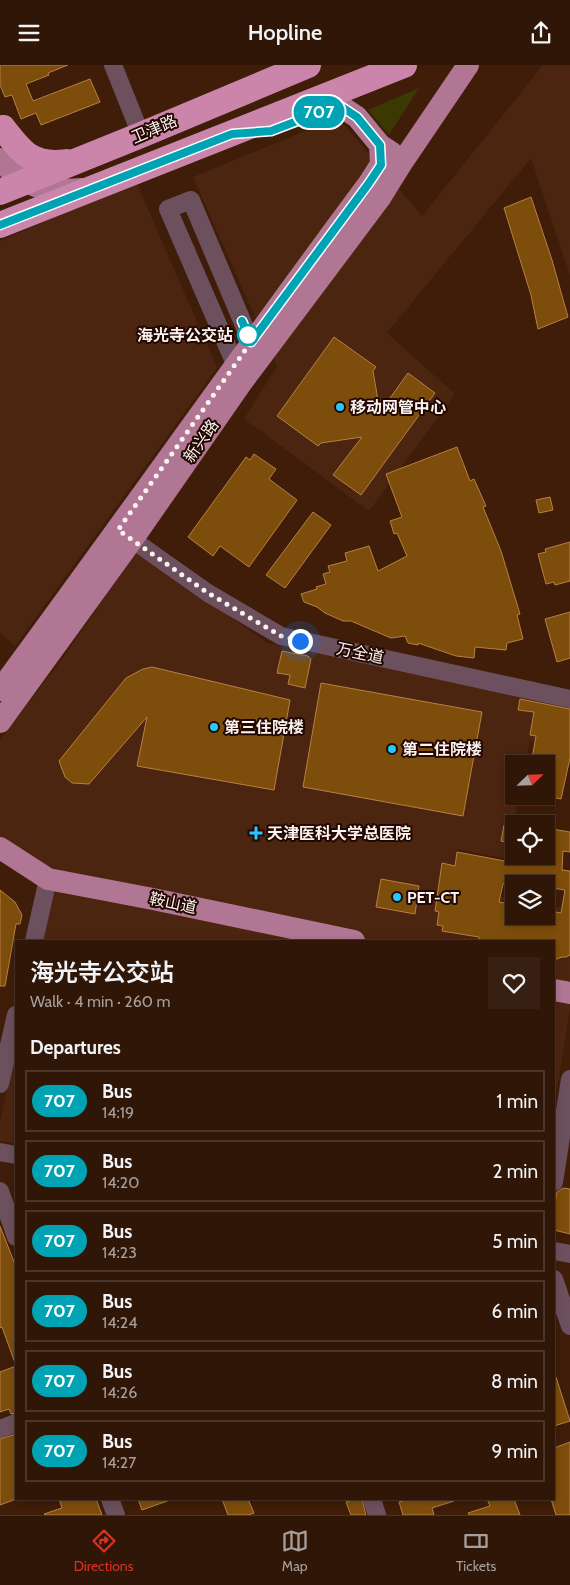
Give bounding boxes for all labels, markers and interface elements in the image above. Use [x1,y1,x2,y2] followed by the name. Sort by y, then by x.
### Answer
[15,19,43,47] icon: menu
[248,19,322,46] text: Hopline
[527,19,555,47] icon: share
[290,96,348,128] line badge: 707
[304,101,334,123] text: 707
[128,111,180,147] street label: 卫津路
[237,324,259,346] marker: 海光寺公交站
[137,326,233,345] place label: 海光寺公交站
[350,398,446,417] place label: 移动网管中心
[334,401,346,413] marker: 移动网管中心
[179,416,223,466] street label: 新兴路
[288,629,313,654] your location
[335,639,385,667] street label: 万全道
[224,718,304,737] place label: 第三住院楼
[208,721,220,733] marker: 第三住院楼
[402,740,482,759] place label: 第二住院楼
[386,743,398,755] marker: 第二住院楼
[505,755,555,805] north arrow
[505,755,555,925] map controls
[505,815,555,865] button: locate
[267,824,411,843] place label: 天津医科大学总医院
[249,826,263,840] marker: 天津医科大学总医院
[505,875,555,925] button: layers
[407,888,459,907] place label: PET-CT
[148,889,198,917] street label: 鞍山道
[391,891,403,903] marker: PET-CT
[488,957,540,1009] button: heart
[30,958,174,987] text: 海光寺公交站
[30,992,171,1011] text: Walk · 4 min · 260 m
[30,1036,121,1059] text: Departures
[102,1080,132,1103] text: Bus
[44,1090,75,1112] text: 707
[496,1090,538,1113] text: 1 min
[102,1103,134,1122] text: 14:19
[102,1150,132,1173] text: Bus
[44,1160,75,1182] text: 707
[492,1160,538,1183] text: 2 min
[102,1173,139,1192] text: 14:20
[102,1220,132,1243] text: Bus
[44,1230,75,1252] text: 707
[492,1230,538,1253] text: 5 min
[102,1243,137,1262] text: 14:23
[102,1290,132,1313] text: Bus
[44,1300,75,1322] text: 707
[492,1300,538,1323] text: 6 min
[102,1313,137,1332] text: 14:24
[102,1360,132,1383] text: Bus
[44,1370,75,1392] text: 707
[491,1370,538,1393] text: 8 min
[102,1383,137,1402] text: 14:26
[102,1430,132,1453] text: Bus
[44,1440,75,1462] text: 707
[492,1440,538,1463] text: 9 min
[102,1453,136,1472] text: 14:27
[74,1527,133,1575] tab: Directions
[281,1527,309,1575] tab: Map
[456,1527,496,1575] tab: Tickets

